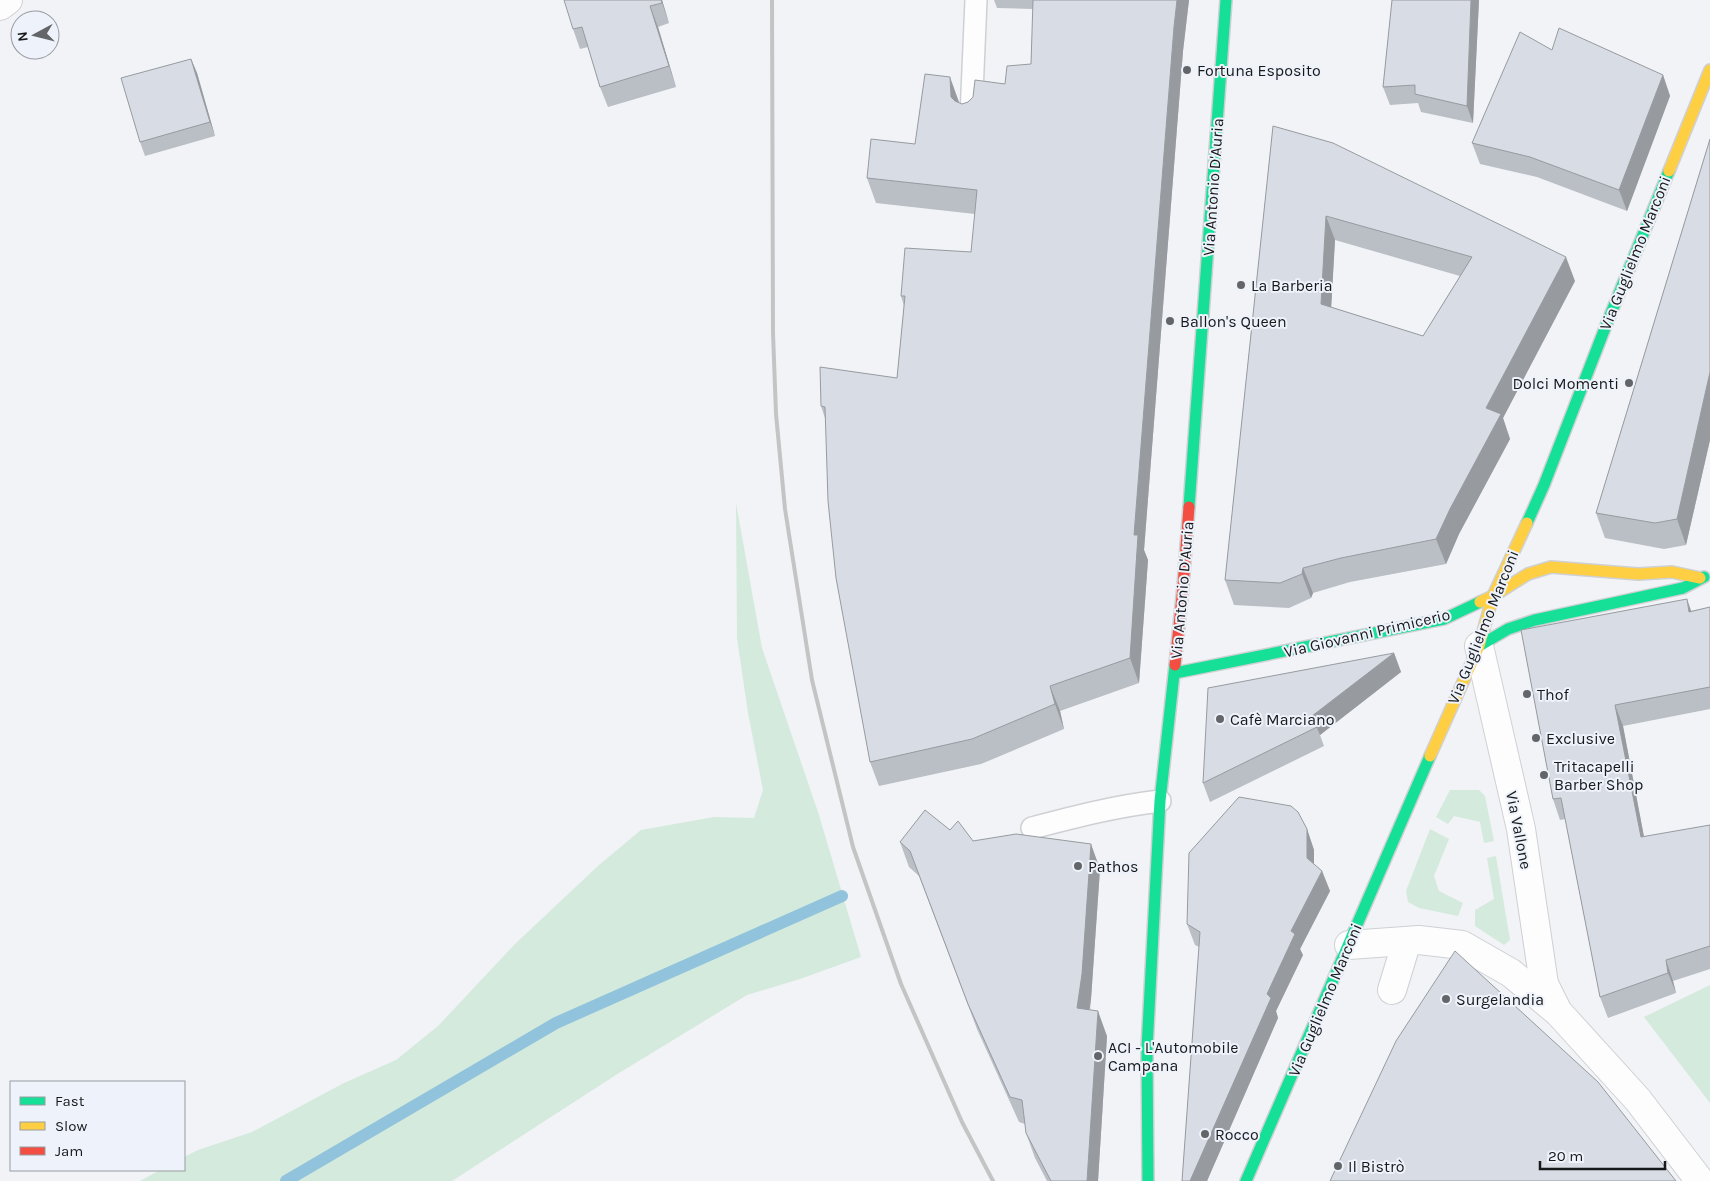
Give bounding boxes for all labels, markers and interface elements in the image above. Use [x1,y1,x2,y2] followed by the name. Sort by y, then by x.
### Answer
[10,10,60,60] north arrow
[14,31,32,43] text: N
[1197,61,1321,80] place label: Fortuna Esposito
[1181,64,1193,76] marker: Fortuna Esposito
[1199,118,1227,256] street label: Via Antonio D'Auria
[1595,173,1675,333] street label: Via Guglielmo Marconi
[1251,276,1333,295] place label: La Barberia
[1235,279,1247,291] marker: La Barberia
[1180,312,1287,331] place label: Ballon's Queen
[1164,315,1176,327] marker: Ballon's Queen
[1512,374,1619,393] place label: Dolci Momenti
[1623,377,1635,389] marker: Dolci Momenti
[1167,520,1197,660] street label: Via Antonio D'Auria
[1443,547,1523,707] street label: Via Guglielmo Marconi
[1282,605,1452,661] street label: Via Giovanni Primicerio
[1537,685,1569,704] place label: Thof
[1521,688,1533,700] marker: Thof
[1230,710,1335,729] place label: Cafè Marciano
[1214,713,1226,725] marker: Cafè Marciano
[1546,729,1615,748] place label: Exclusive
[1530,732,1542,744] marker: Exclusive
[1554,757,1643,794] place label: Tritacapelli Barber Shop
[1538,769,1550,781] marker: Tritacapelli Barber Shop
[1502,789,1536,871] street label: Via Vallone
[1088,857,1139,876] place label: Pathos
[1072,860,1084,872] marker: Pathos
[1284,921,1366,1079] street label: Via Guglielmo Marconi
[1456,990,1544,1009] place label: Surgelandia
[1440,993,1452,1005] marker: Surgelandia
[1108,1038,1239,1075] place label: ACI - L'Automobile Campana
[1092,1050,1104,1062] marker: ACI - L'Automobile Campana
[10,1081,185,1171] legend
[55,1092,85,1110] text: Fast
[55,1117,87,1135] text: Slow
[1215,1125,1259,1144] place label: Rocco
[1199,1128,1211,1140] marker: Rocco
[1540,1138,1665,1170] scale bar
[55,1142,83,1160] text: Jam
[1548,1147,1583,1165] text: 20 m
[1348,1157,1404,1176] place label: Il Bistrò
[1332,1160,1344,1172] marker: Il Bistrò

